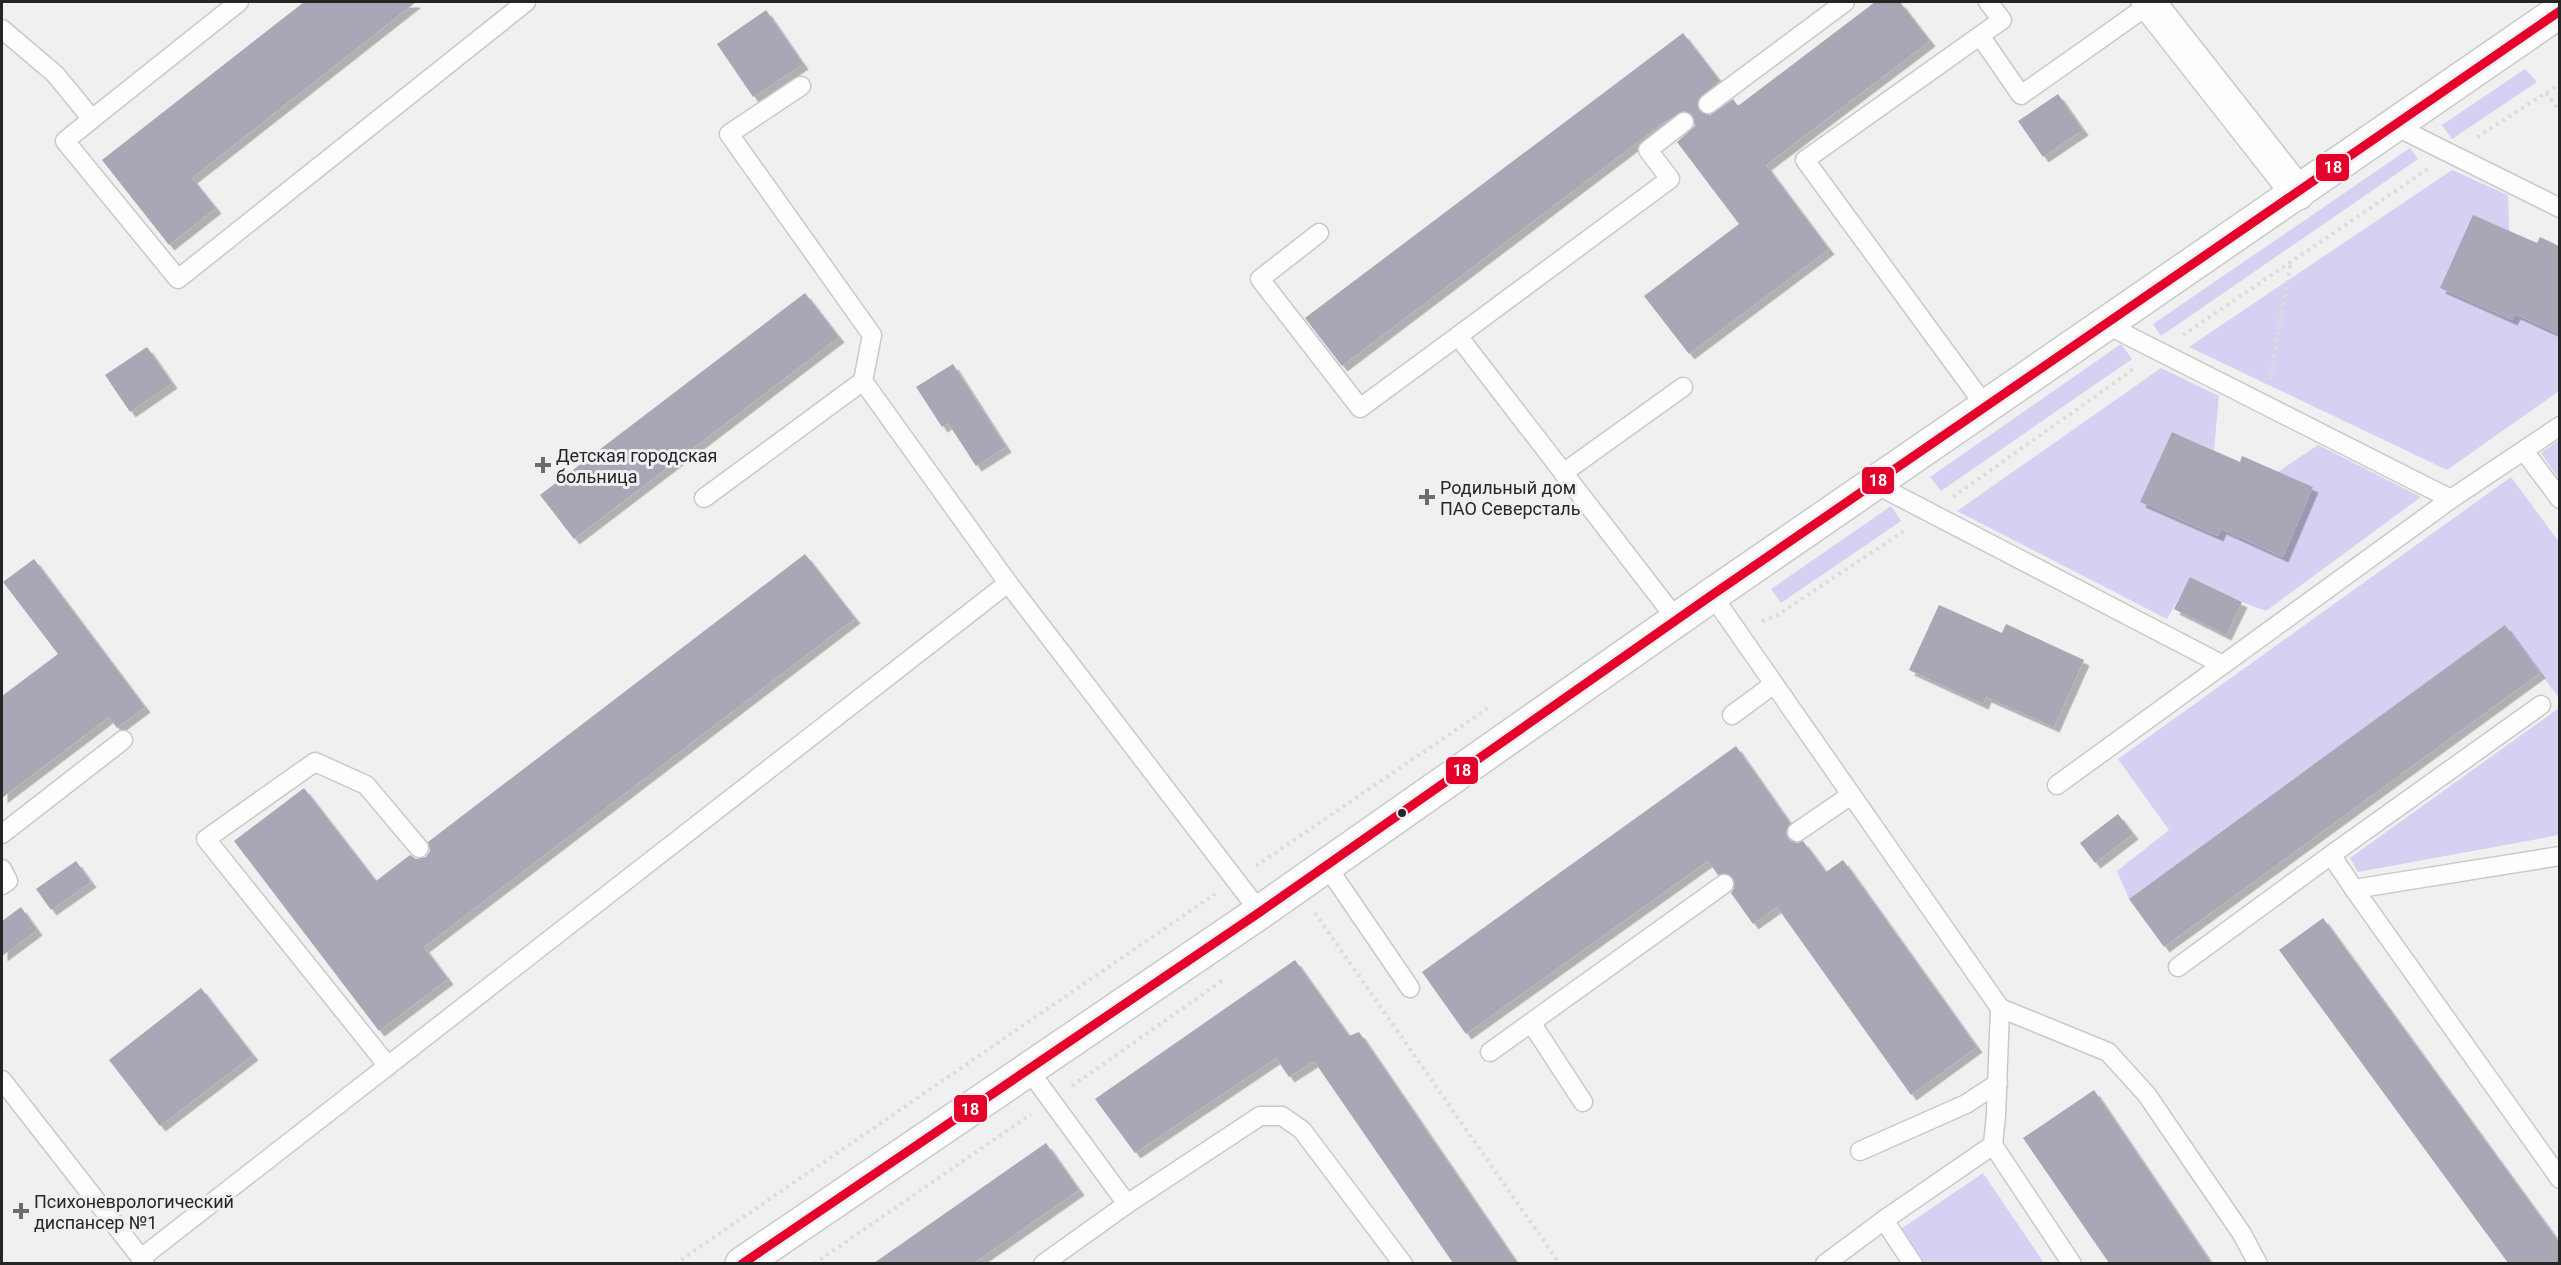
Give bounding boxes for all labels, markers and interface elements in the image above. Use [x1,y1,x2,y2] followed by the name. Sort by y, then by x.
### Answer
[2315,153,2350,182] line badge: 18
[2324,158,2342,177] text: 18
[556,445,717,487] place label: Детская городская больница
[534,456,552,474] marker: Детская городская больница
[1861,466,1895,495] line badge: 18
[1869,471,1887,490] text: 18
[1440,477,1580,519] place label: Родильный дом ПАО Северсталь
[1418,488,1436,506] marker: Родильный дом ПАО Северсталь
[1445,756,1479,785] line badge: 18
[1453,761,1471,780] text: 18
[1396,807,1408,819] unlabelled marker
[953,1094,988,1123] line badge: 18
[961,1100,979,1119] text: 18
[34,1191,234,1233] place label: Психоневрологический диспансер №1
[12,1202,30,1220] marker: Психоневрологический диспансер №1

